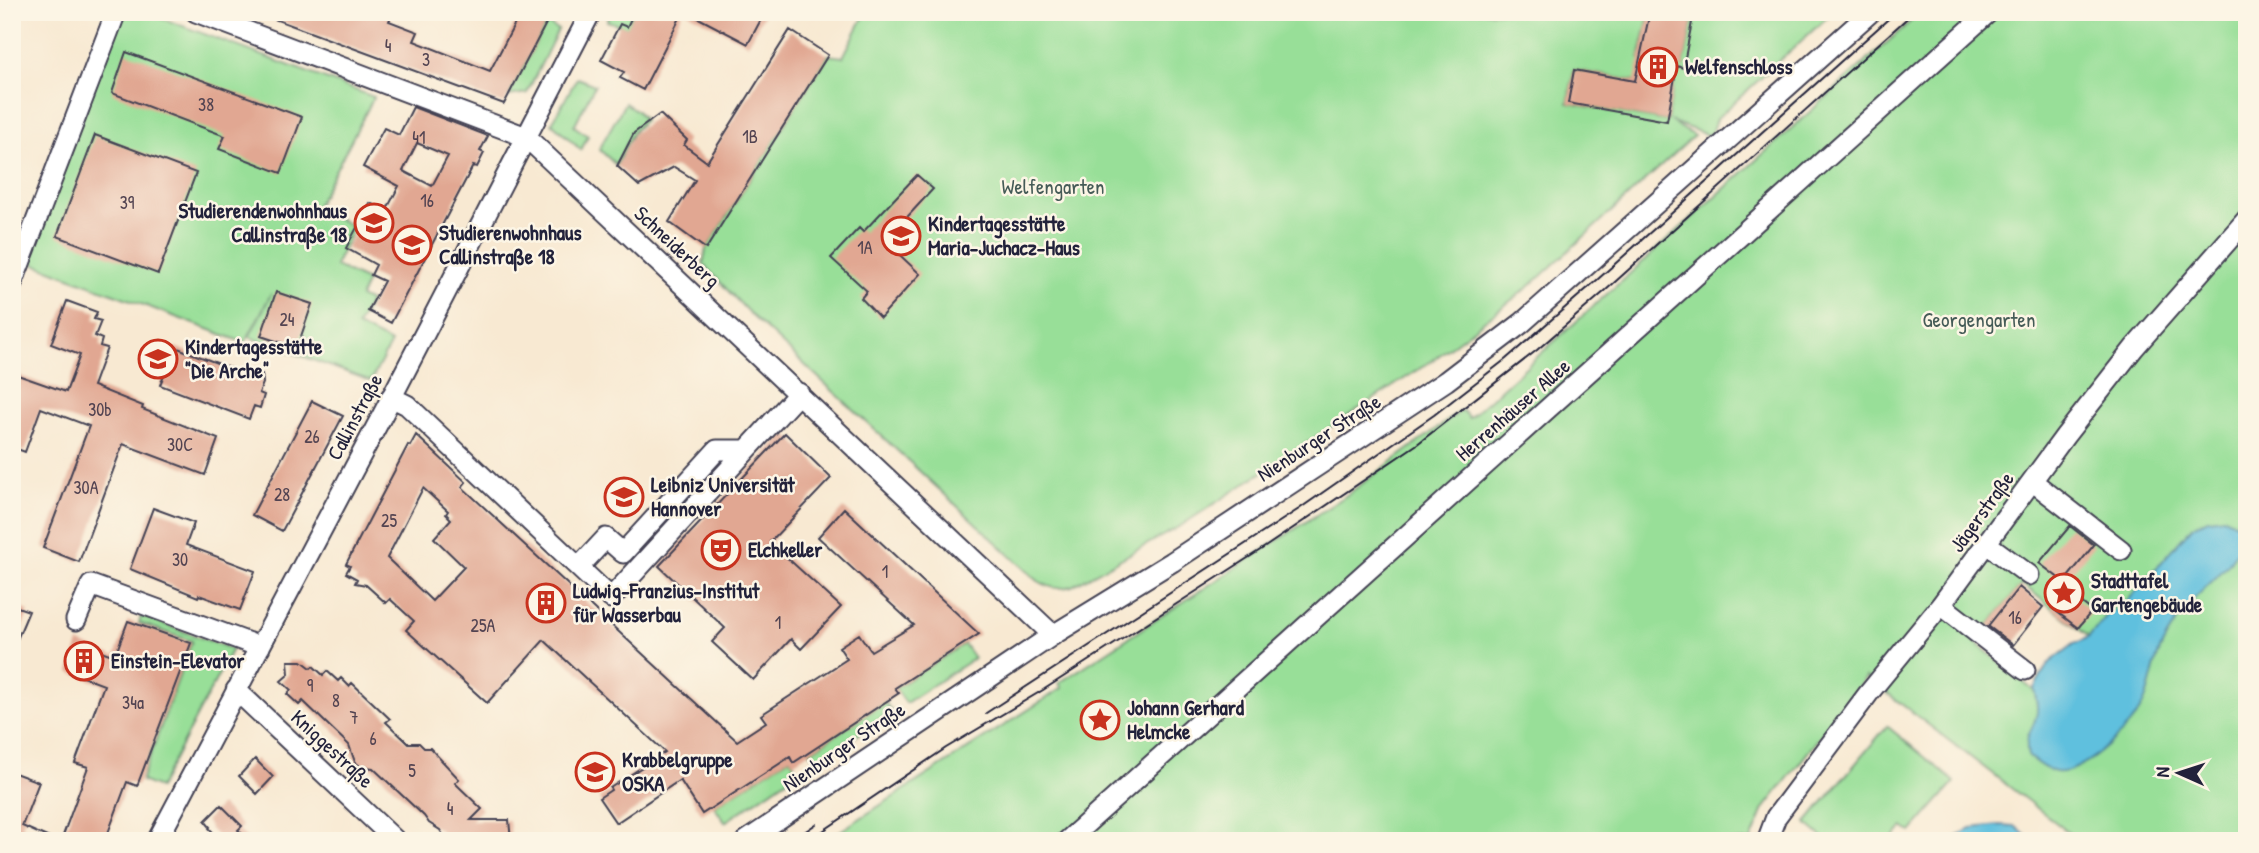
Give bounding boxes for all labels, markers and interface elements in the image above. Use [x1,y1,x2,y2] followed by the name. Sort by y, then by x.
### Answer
[385,33,392,58] house number: 4
[1637,46,1679,88] building icon: Welfenschloss
[422,47,430,72] house number: 3
[1685,52,1793,81] place label: Welfenschloss
[198,92,214,117] house number: 38
[742,124,758,149] house number: 1B
[412,125,426,150] house number: 41
[1001,172,1105,201] park label: Welfengarten
[420,188,434,213] house number: 16
[120,190,135,215] house number: 39
[178,196,347,250] place label: Studierendenwohnhaus Callinstraße 18
[628,199,727,294] street label: Schneiderberg
[353,202,395,244] school or university icon: Studierendenwohnhaus Callinstraße 18
[928,209,1080,262] place label: Kindertagesstätte Maria-Juchacz-Haus
[880,215,922,257] school or university icon: Kindertagesstätte Maria-Juchacz-Haus
[439,218,582,272] place label: Studierenwohnhaus Callinstraße 18
[391,224,433,266] school or university icon: Studierenwohnhaus Callinstraße 18
[857,235,873,260] house number: 1A
[1923,305,2035,334] park label: Georgengarten
[279,307,295,332] house number: 24
[185,332,323,385] place label: Kindertagesstätte "Die Arche"
[137,338,179,380] school or university icon: Kindertagesstätte "Die Arche"
[1449,352,1576,467] street label: Herrenhäuser Allee
[320,368,389,465] street label: Callinstraße
[1251,387,1386,488] street label: Nienburger Straße
[88,397,112,422] house number: 30b
[304,424,320,449] house number: 26
[167,432,193,457] house number: 30C
[1943,466,2021,558] street label: Jägerstraße
[651,470,795,523] place label: Leibniz Universität Hannover
[74,475,99,500] house number: 30A
[603,476,645,518] school or university icon: Leibniz Universität Hannover
[274,482,290,507] house number: 28
[381,508,397,533] house number: 25
[700,529,742,571] theatre icon: Elchkeller
[748,535,823,564] place label: Elchkeller
[172,547,188,572] house number: 30
[882,559,888,584] house number: 1
[2091,566,2203,620] place label: Stadttafel Gartengebäude
[2043,572,2085,614] place icon: Stadttafel Gartengebäude
[573,576,760,629] place label: Ludwig-Franzius-Institut für Wasserbau
[525,582,567,624] building icon: Ludwig-Franzius-Institut für Wasserbau
[2008,605,2022,630] house number: 16
[775,610,781,635] house number: 1
[471,613,496,638] house number: 25A
[63,640,105,682] building icon: Einstein-Elevator
[111,646,245,675] place label: Einstein-Elevator
[307,673,314,698] house number: 9
[332,688,340,713] house number: 8
[122,690,144,715] house number: 34a
[1127,693,1245,746] place label: Johann Gerhard Helmcke
[777,695,911,798] street label: Nienburger Straße
[1079,699,1121,741] place icon: Johann Gerhard Helmcke
[285,703,380,794] street label: Kniggestraße
[350,705,359,730] house number: 7
[369,726,377,751] house number: 6
[2144,738,2214,808] north arrow
[622,745,733,798] place label: Krabbelgruppe OSKA
[574,751,616,793] school or university icon: Krabbelgruppe OSKA
[408,758,416,783] house number: 5
[2149,766,2175,778] text: N
[447,796,454,821] house number: 4

